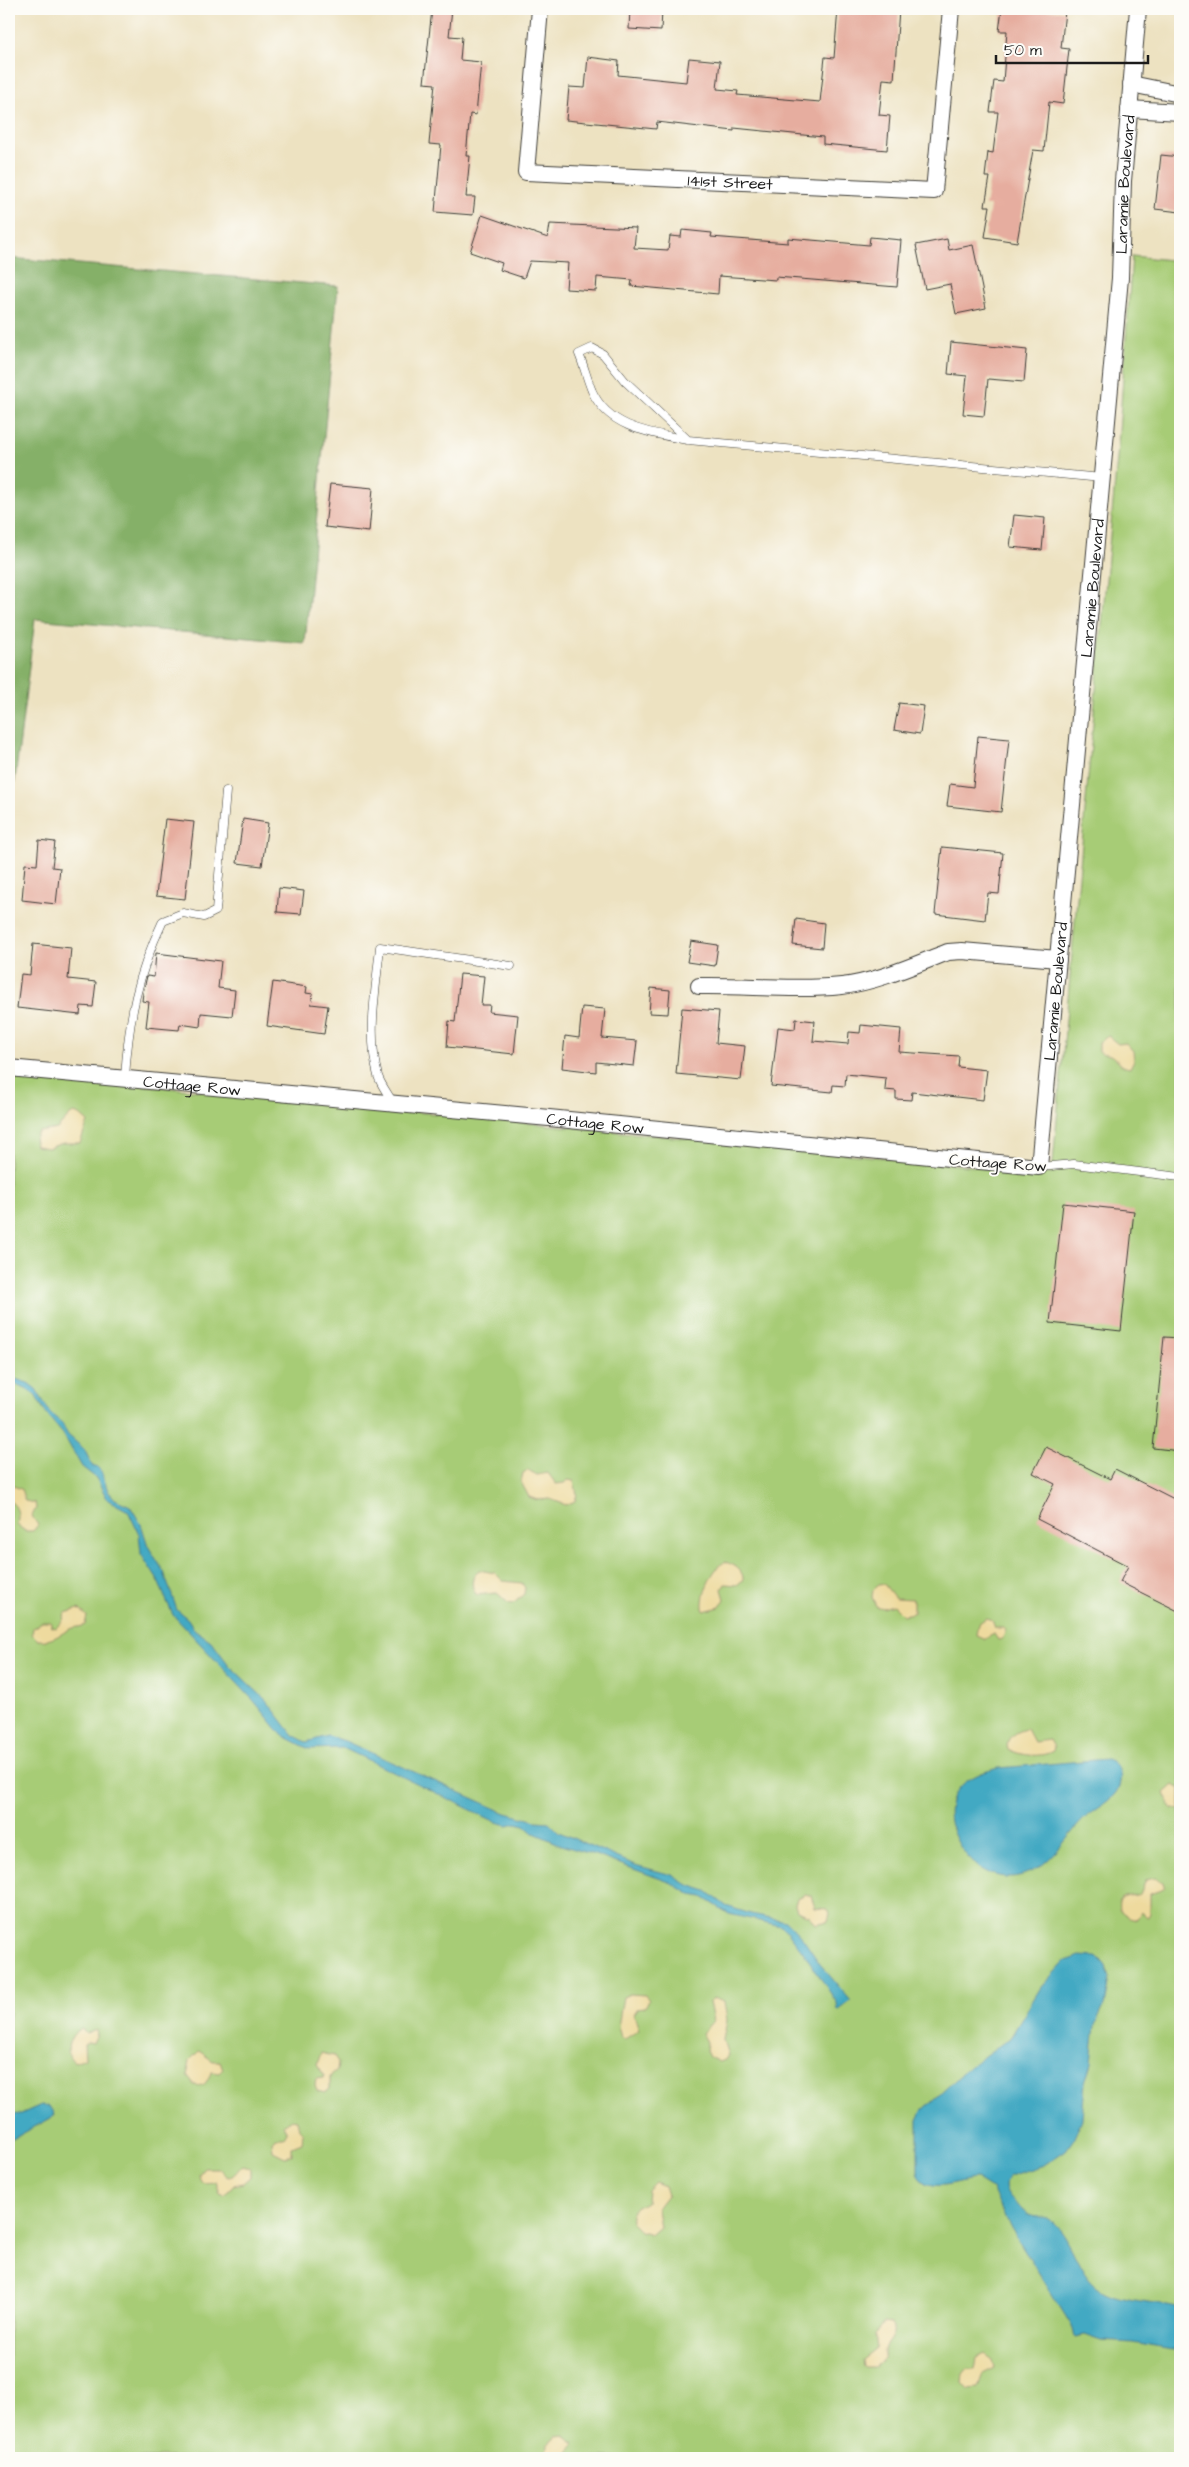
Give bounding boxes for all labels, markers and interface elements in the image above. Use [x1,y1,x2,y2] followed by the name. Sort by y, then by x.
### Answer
[996,32,1149,64] scale bar
[1004,40,1042,61] text: 50 m
[1111,114,1141,254] street label: Laramie Boulevard
[687,170,774,196] street label: 141st Street
[1075,518,1110,659] street label: Laramie Boulevard
[1039,921,1073,1062] street label: Laramie Boulevard
[142,1070,242,1101] street label: Cottage Row
[545,1108,645,1139] street label: Cottage Row
[948,1149,1048,1178] street label: Cottage Row

